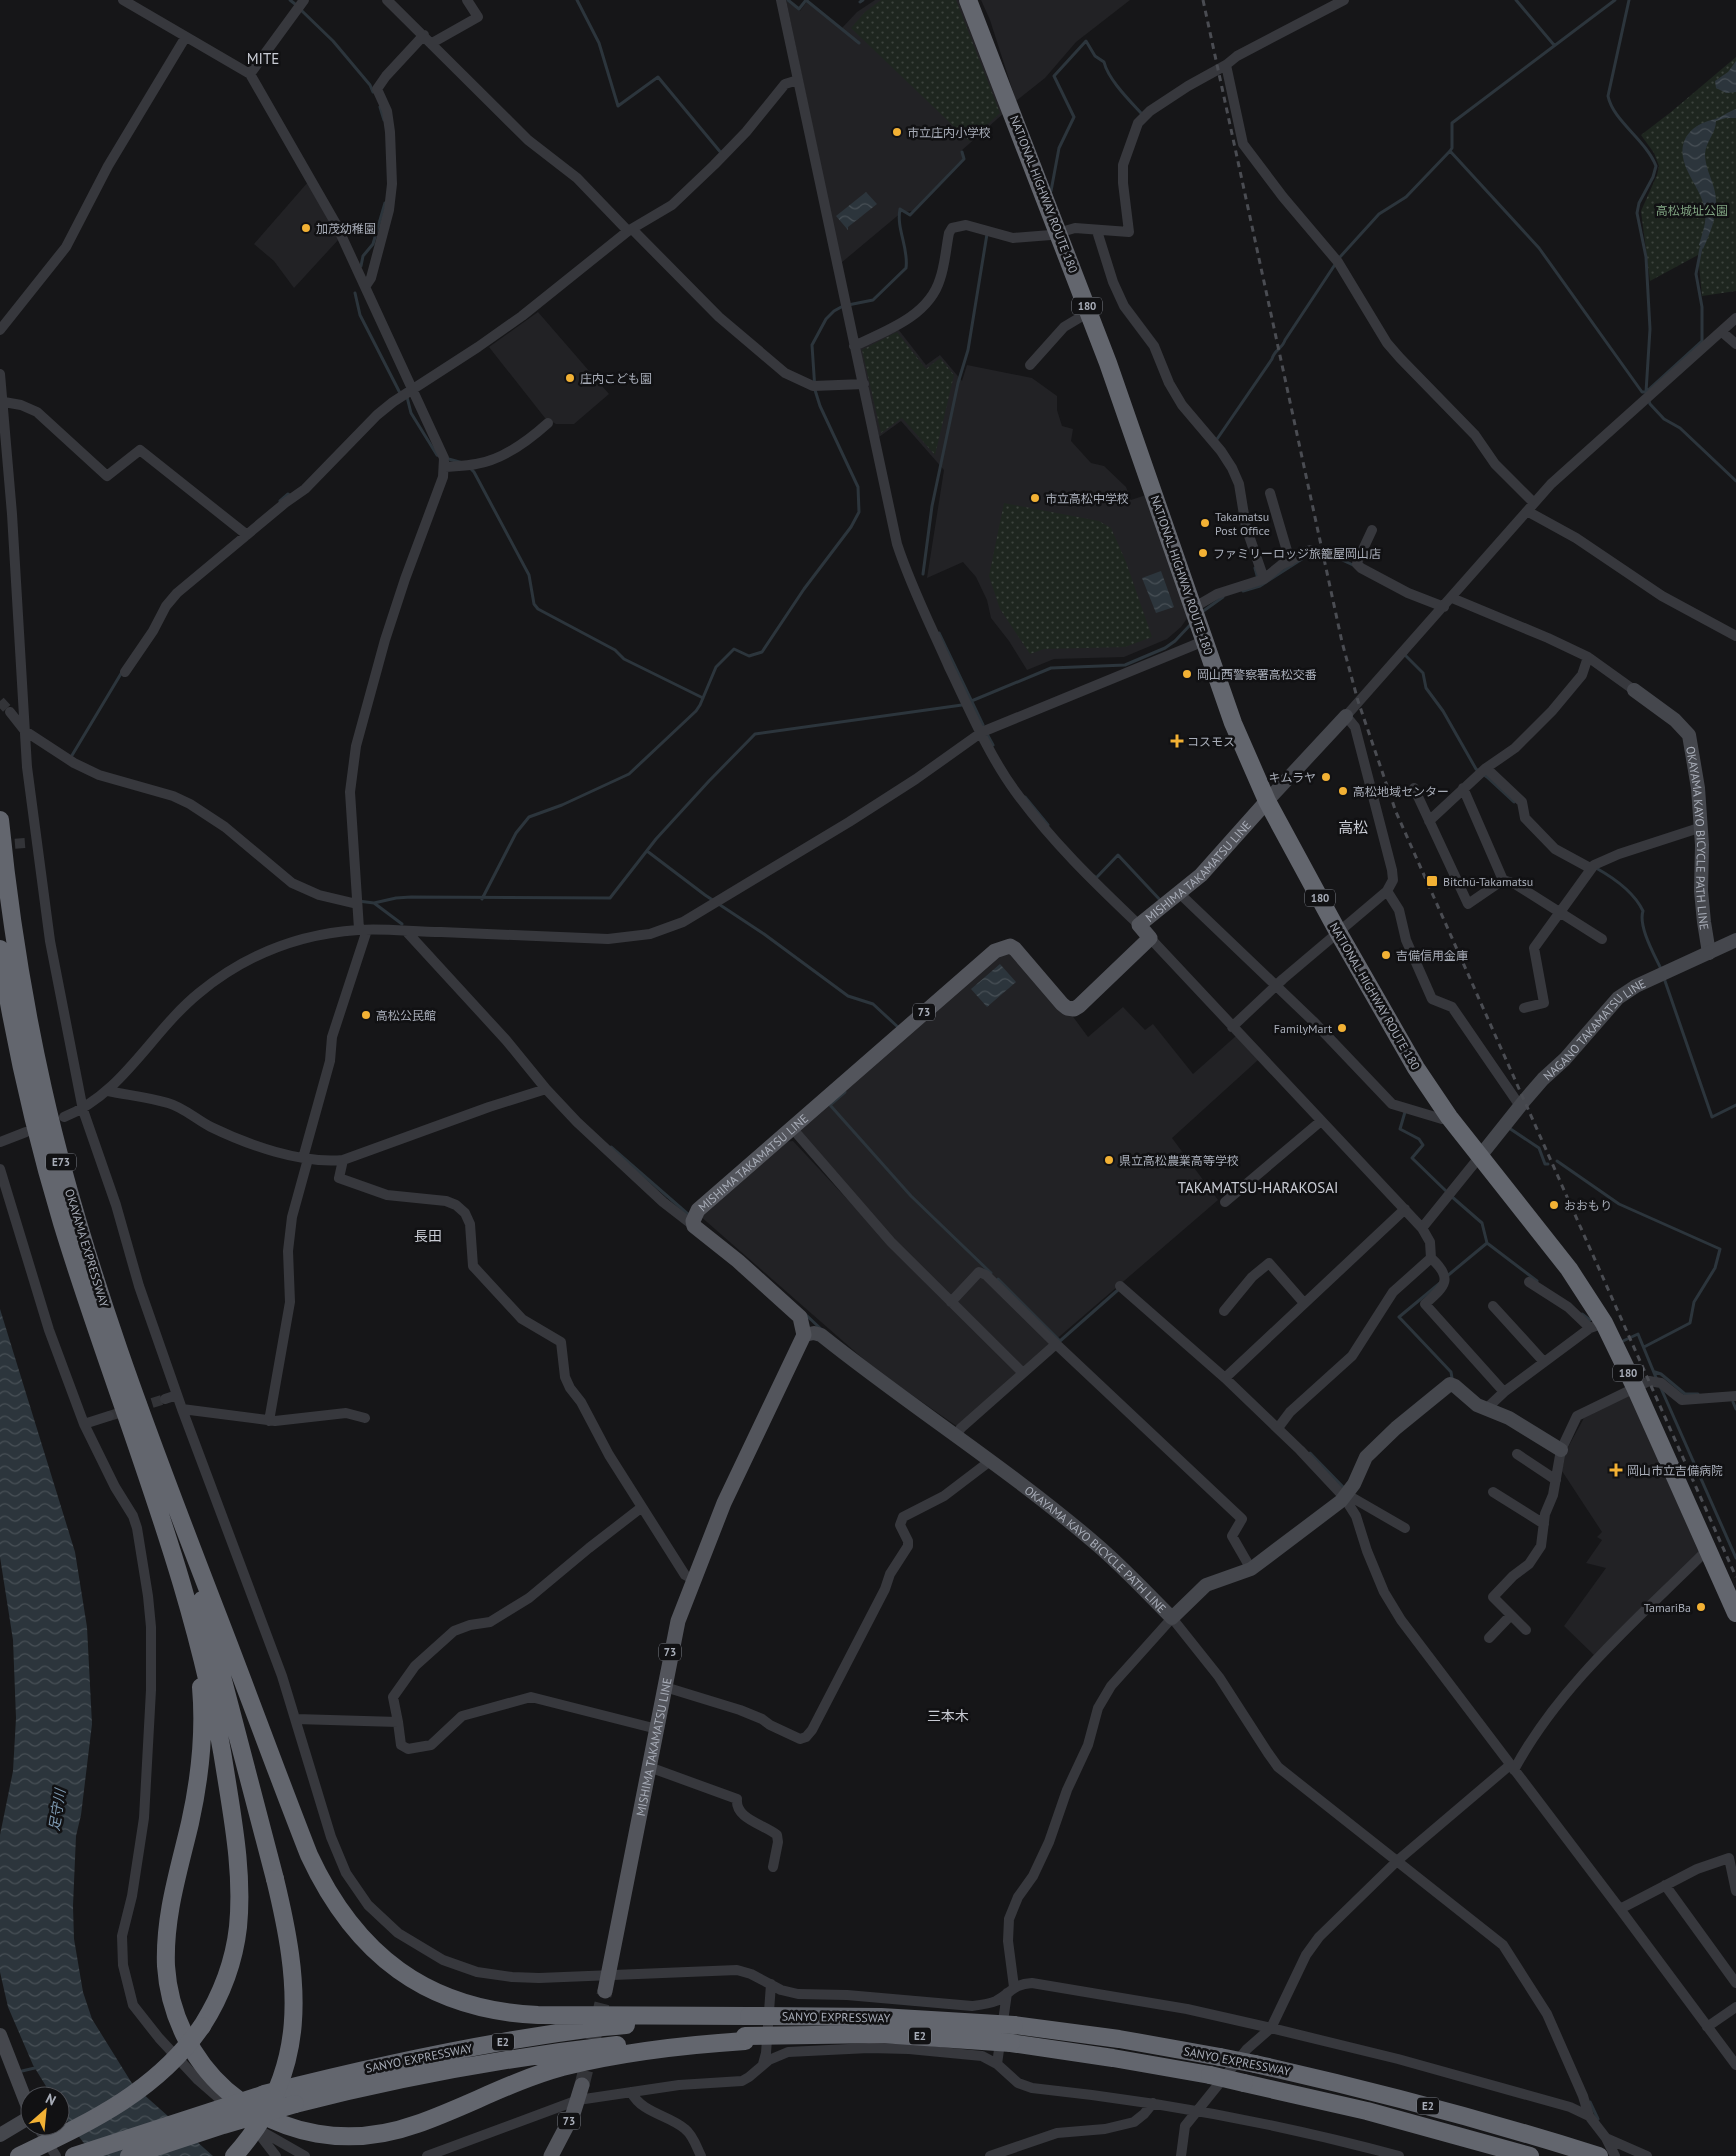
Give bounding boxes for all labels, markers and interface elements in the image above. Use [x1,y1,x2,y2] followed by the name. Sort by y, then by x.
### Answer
[247,49,279,68] district label: MITE
[1007,113,1081,275] street label: NATIONAL HIGHWAY ROUTE 180
[907,125,991,140] place label: 市立庄内小学校
[891,126,903,138] marker: 市立庄内小学校
[1656,203,1728,218] park label: 高松城址公園
[316,221,376,236] place label: 加茂幼稚園
[300,222,312,234] marker: 加茂幼稚園
[1072,298,1102,314] road number: 180
[580,371,652,386] place label: 庄内こども園
[564,372,576,384] marker: 庄内こども園
[1045,491,1129,506] place label: 市立高松中学校
[1029,492,1041,504] marker: 市立高松中学校
[1148,493,1217,657] street label: NATIONAL HIGHWAY ROUTE 180
[1215,509,1270,538] place label: Takamatsu Post Office
[1199,517,1211,529] marker: Takamatsu Post Office
[1213,546,1381,561] place label: ファミリーロッジ旅籠屋岡山店
[1197,547,1209,559] marker: ファミリーロッジ旅籠屋岡山店
[1197,667,1317,682] place label: 岡山西警察署高松交番
[1181,668,1193,680] marker: 岡山西警察署高松交番
[1187,734,1235,749] place label: コスモス
[1171,735,1183,747] marker: コスモス
[1684,745,1713,931] street label: OKAYAMA KAYO BICYCLE PATH LINE
[1269,770,1316,785] place label: キムラヤ
[1320,771,1332,783] marker: キムラヤ
[1353,784,1449,799] place label: 高松地域センター
[1337,785,1349,797] marker: 高松地域センター
[1142,817,1254,925] street label: MISHIMA TAKAMATSU LINE
[1338,818,1368,837] district label: 高松
[1425,874,1439,888] marker: Bitchū-Takamatsu
[1443,874,1533,889] place label: Bitchū-Takamatsu
[1305,890,1335,906] road number: 180
[1327,920,1424,1073] street label: NATIONAL HIGHWAY ROUTE 180
[1396,948,1468,963] place label: 吉備信用金庫
[1380,949,1392,961] marker: 吉備信用金庫
[1540,975,1648,1083] street label: NAGANO TAKAMATSU LINE
[913,1004,935,1020] road number: 73
[376,1008,436,1023] place label: 高松公民館
[360,1009,372,1021] marker: 高松公民館
[1274,1021,1332,1036] place label: FamilyMart
[1336,1022,1348,1034] marker: FamilyMart
[695,1110,811,1214] street label: MISHIMA TAKAMATSU LINE
[1119,1153,1239,1168] place label: 県立高松農業高等学校
[46,1154,76,1170] road number: E73
[1103,1154,1115,1166] marker: 県立高松農業高等学校
[1178,1178,1338,1197] district label: TAKAMATSU-HARAKOSAI
[62,1187,112,1309] street label: OKAYAMA EXPRESSWAY
[1564,1198,1612,1213] place label: おおもり
[1548,1199,1560,1211] marker: おおもり
[414,1227,442,1245] district label: 長田
[1613,1365,1643,1382] road number: 180
[1609,1463,1623,1477] marker: 岡山市立吉備病院
[1627,1463,1723,1478] place label: 岡山市立吉備病院
[1022,1482,1170,1616] street label: OKAYAMA KAYO BICYCLE PATH LINE
[1644,1600,1691,1615] place label: TamariBa
[1695,1601,1707,1613] marker: TamariBa
[659,1644,681,1660] road number: 73
[632,1676,674,1817] street label: MISHIMA TAKAMATSU LINE
[927,1707,969,1725] district label: 三本木
[45,1786,69,1832] water label: 足守川
[782,2009,891,2025] street label: SANYO EXPRESSWAY
[909,2028,931,2044] road number: E2
[492,2034,514,2050] road number: E2
[364,2040,474,2076] street label: SANYO EXPRESSWAY
[1182,2043,1292,2079] street label: SANYO EXPRESSWAY
[20,2086,70,2136] north arrow
[43,2089,59,2110] text: N
[1417,2098,1439,2114] road number: E2
[558,2112,580,2130] road number: 73

